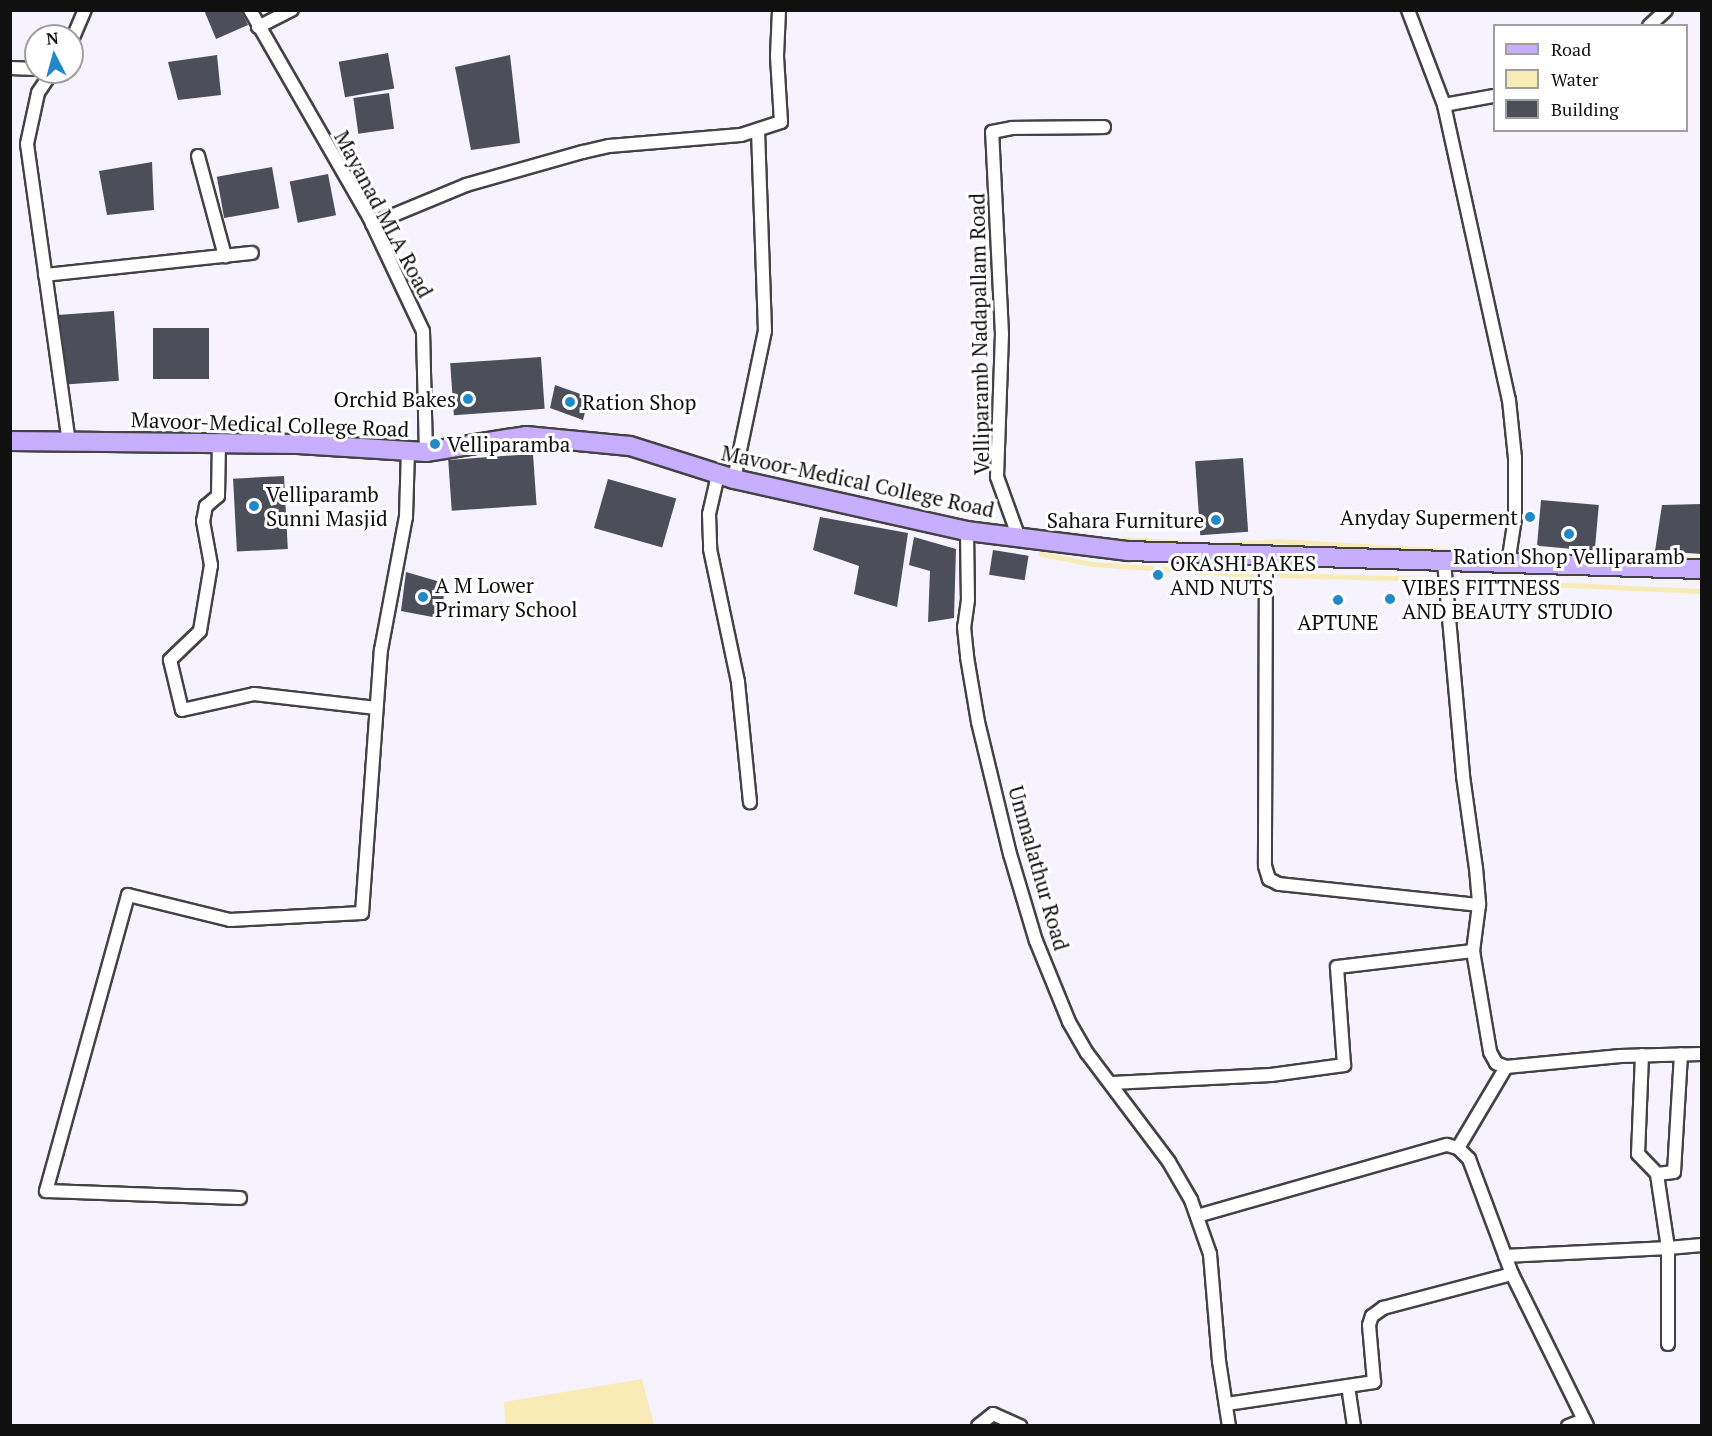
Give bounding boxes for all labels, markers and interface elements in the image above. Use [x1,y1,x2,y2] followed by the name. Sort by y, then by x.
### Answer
[24,24,84,84] north arrow
[1493,24,1688,132] legend
[45,27,60,50] text: N
[1551,37,1591,61] text: Road
[1551,67,1598,91] text: Water
[1551,97,1619,121] text: Building
[329,126,439,302] street label: Mayanad MLA Road
[964,193,994,475] street label: Velliparamb Nadapallam Road
[333,386,456,412] place label: Orchid Bakes
[582,389,696,415] place label: Ration Shop
[461,392,475,406] marker: Orchid Bakes
[563,395,577,409] marker: Ration Shop
[130,407,410,441] street label: Mavoor-Medical College Road
[447,431,570,457] place label: Velliparamba
[428,437,442,451] marker: Velliparamba
[719,440,997,522] street label: Mavoor-Medical College Road
[266,481,388,531] place label: Velliparamb Sunni Masjid
[247,499,261,513] marker: Velliparamb Sunni Masjid
[1340,504,1518,530] place label: Anyday Superment
[1047,507,1204,533] place label: Sahara Furniture
[1523,510,1537,524] marker: Anyday Superment
[1209,513,1223,527] marker: Sahara Furniture
[1562,527,1576,541] marker: Ration Shop Velliparamb
[1453,543,1685,569] place label: Ration Shop Velliparamb
[1170,550,1316,600] place label: OKASHI BAKES AND NUTS
[1151,568,1165,582] marker: OKASHI BAKES AND NUTS
[435,572,578,622] place label: A M Lower Primary School
[1402,574,1613,624] place label: VIBES FITTNESS AND BEAUTY STUDIO
[416,590,430,604] marker: A M Lower Primary School
[1383,592,1397,606] marker: VIBES FITTNESS AND BEAUTY STUDIO
[1331,593,1345,607] marker: APTUNE
[1297,609,1379,635] place label: APTUNE
[1003,783,1075,953] street label: Ummalathur Road

